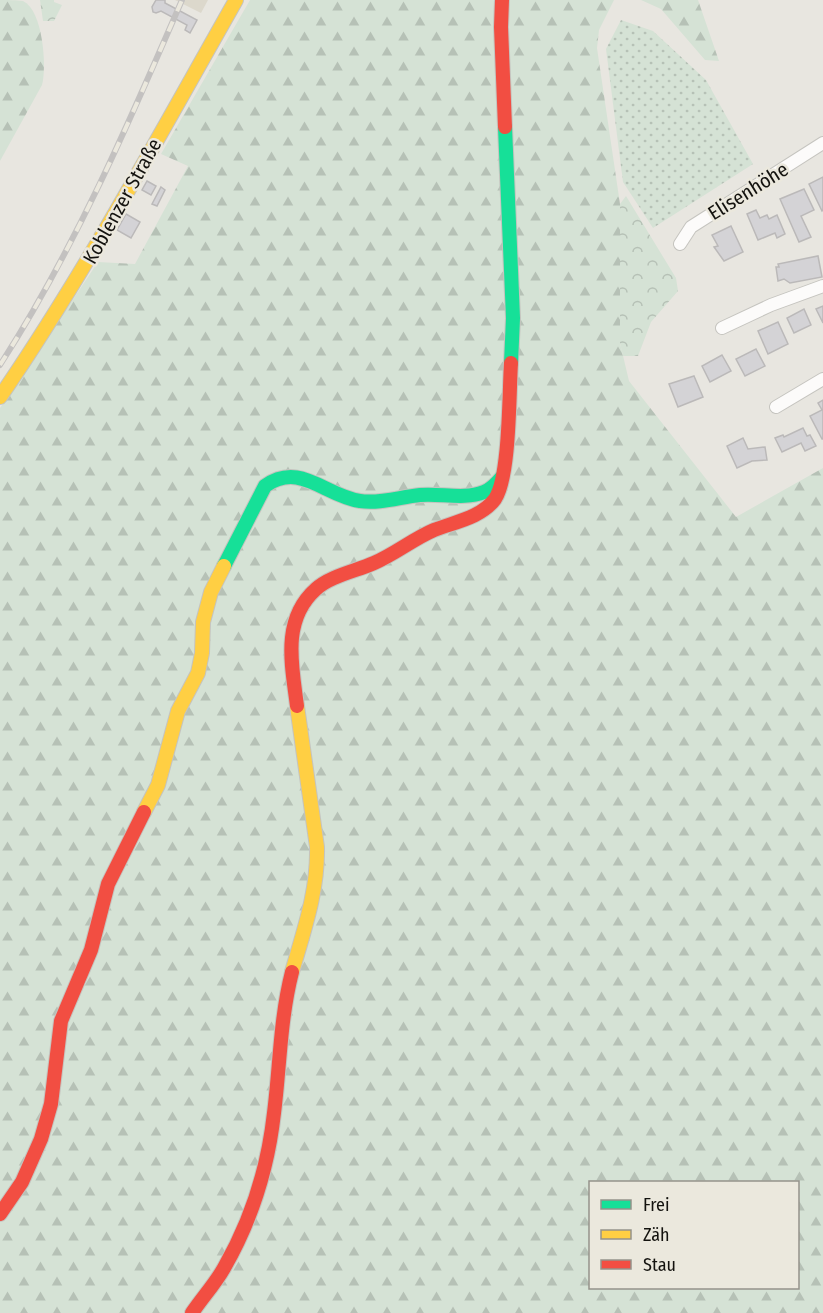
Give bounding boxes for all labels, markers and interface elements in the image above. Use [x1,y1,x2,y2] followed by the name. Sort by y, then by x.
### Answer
[78,134,166,268] street label: Koblenzer Straße
[703,157,793,225] street label: Elisenhöhe
[589,1181,799,1289] legend
[643,1194,669,1216] text: Frei
[643,1224,670,1246] text: Zäh
[643,1254,676,1276] text: Stau

